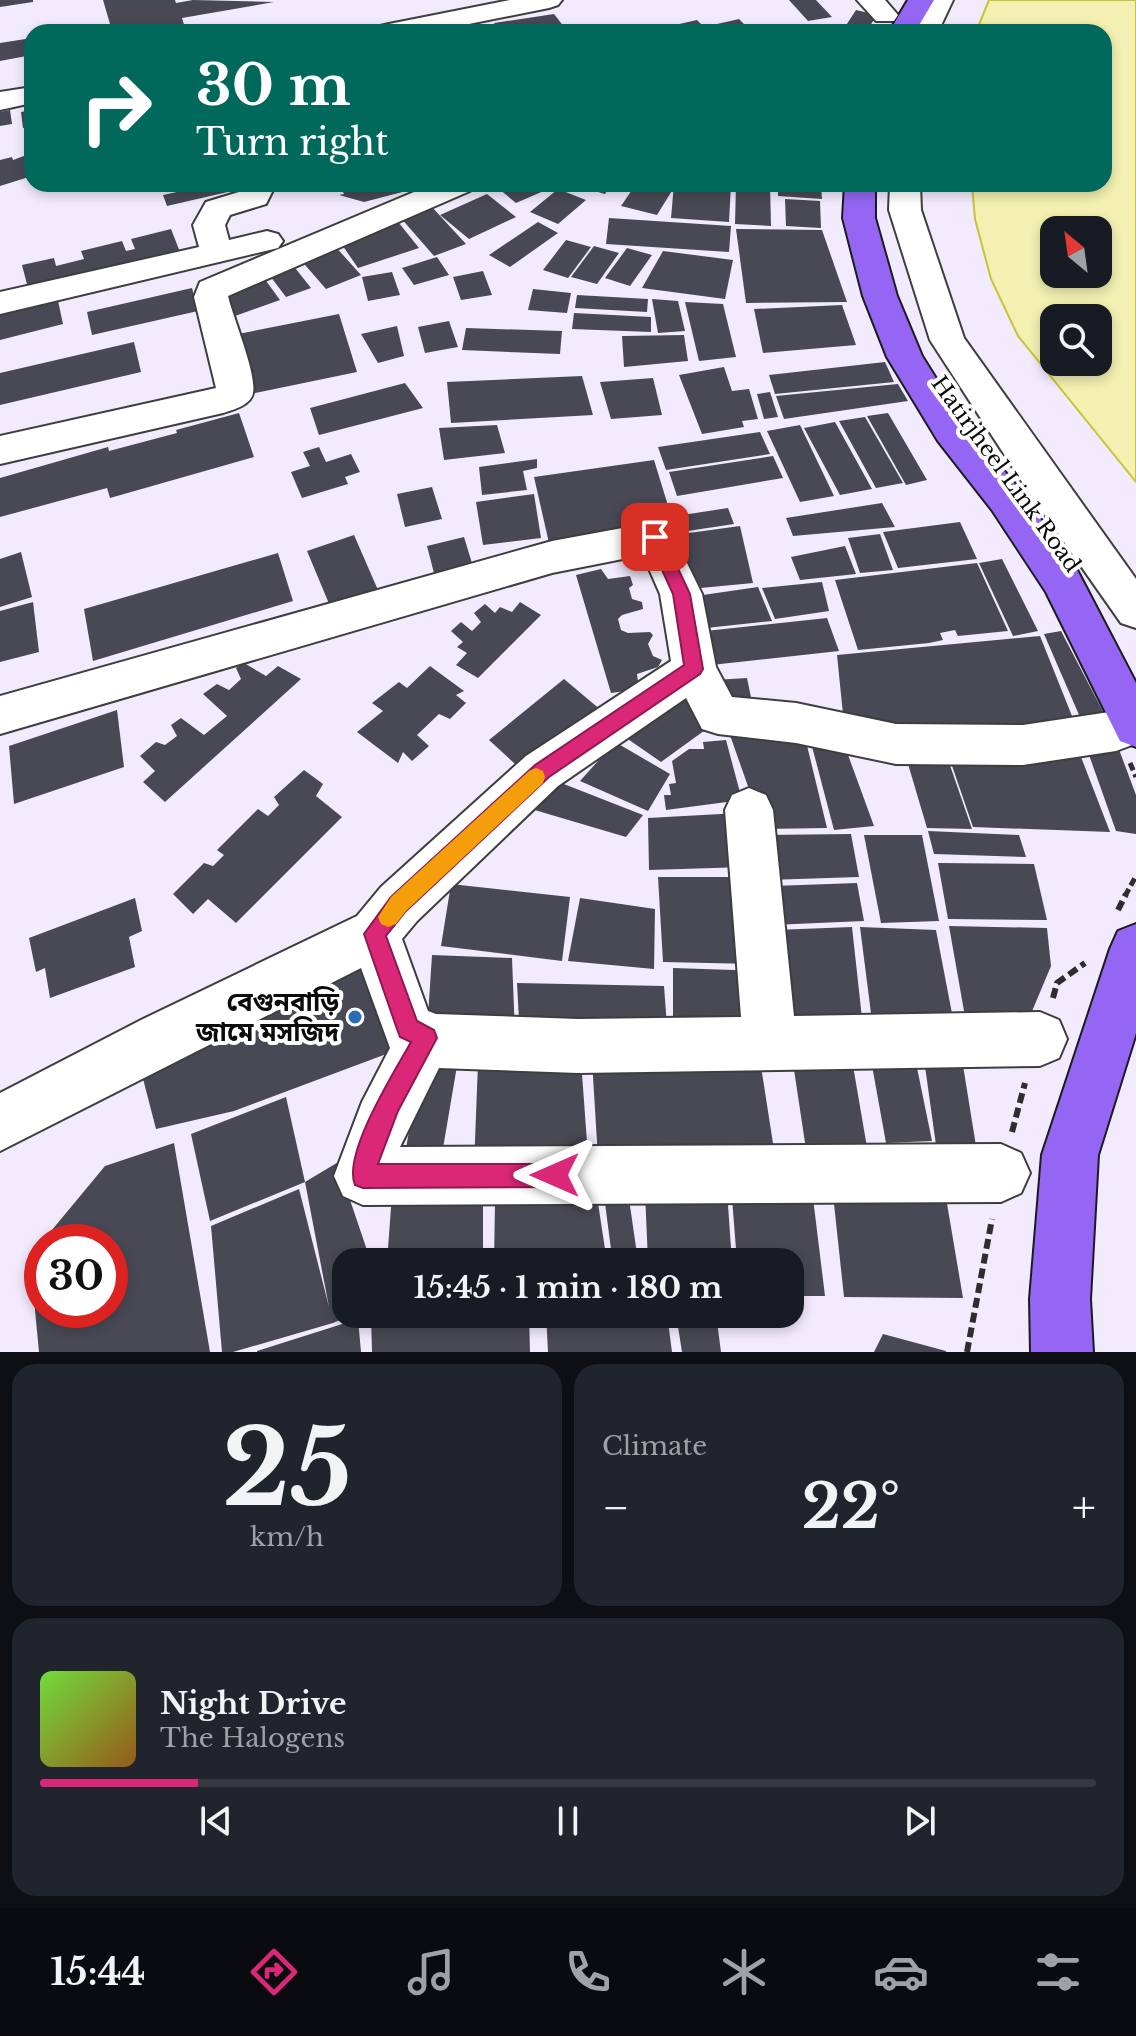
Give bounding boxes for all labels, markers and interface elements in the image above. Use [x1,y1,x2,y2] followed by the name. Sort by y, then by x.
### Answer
[196,51,351,120] text: 30 m
[64,56,168,160] icon: right
[196,120,389,165] text: Turn right
[1040,216,1112,288] north arrow
[1040,216,1112,376] map controls
[1040,304,1112,376] button: search
[926,371,1086,578] street label: Hatirjheel Link Road
[621,503,689,571] pin
[633,515,677,559] icon: arrive
[195,986,340,1048] place label: বেগুনবাড়ি জামে মসজিদ
[346,1008,364,1026] marker: বেগুনবাড়ি জামে মসজিদ
[513,1133,597,1217] position arrow
[24,1224,128,1328] speed limit sign: 30
[414,1269,722,1306] text: 15:45 · 1 min · 180 m
[222,1404,352,1533] text: 25
[602,1430,707,1462] text: Climate
[802,1470,900,1544] text: 22°
[602,1480,630,1535] text: −
[1072,1480,1096,1535] text: +
[250,1521,324,1553] text: km/h
[160,1685,346,1722] text: Night Drive
[160,1722,345,1754] text: The Halogens
[194,1799,238,1843] icon: previous
[546,1799,590,1843] icon: pause
[898,1799,942,1843] icon: next
[246,1944,302,2000] icon: directions
[403,1944,459,2000] icon: music
[560,1944,616,2000] icon: phone
[716,1944,772,2000] icon: climate
[873,1944,929,2000] icon: car
[1030,1944,1086,2000] icon: filters
[50,1950,146,1995] text: 15:44

